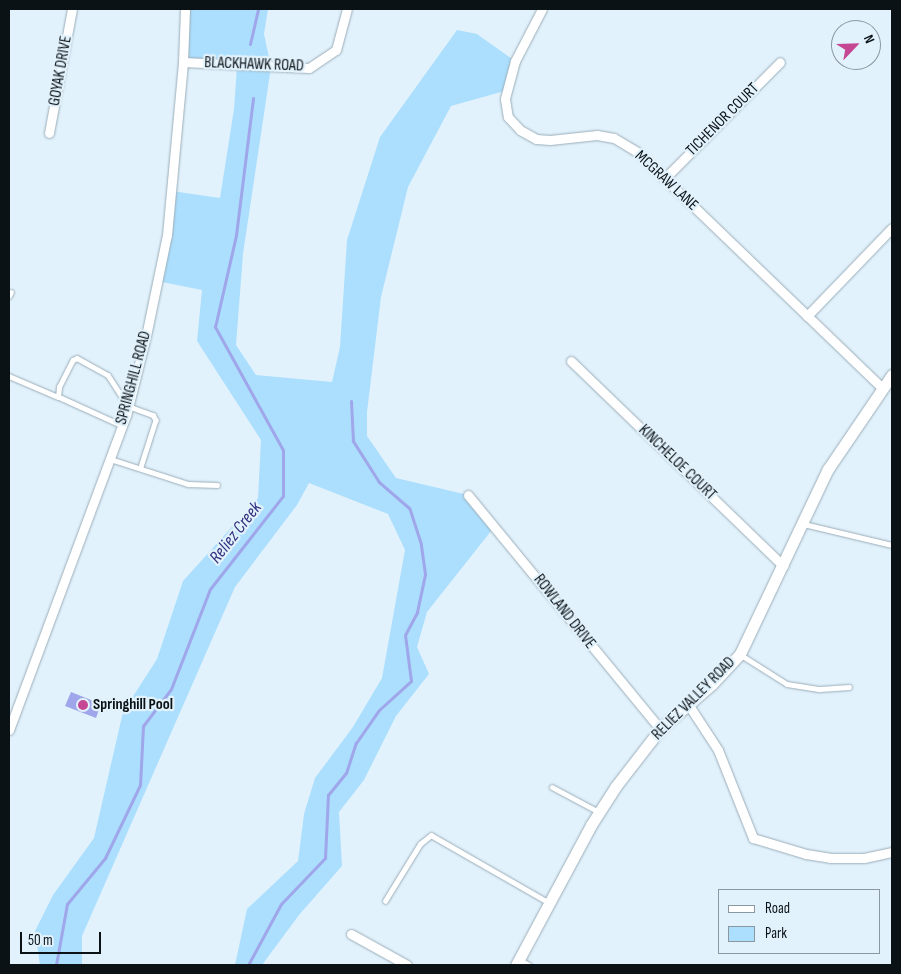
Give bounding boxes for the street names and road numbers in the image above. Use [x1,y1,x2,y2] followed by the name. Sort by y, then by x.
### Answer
[45,35,77,107] street label: GOYAK DRIVE
[204,54,304,76] street label: BLACKHAWK ROAD
[683,80,763,160] street label: TICHENOR COURT
[630,147,702,215] street label: MCGRAW LANE
[112,329,156,427] street label: SPRINGHILL ROAD
[634,421,720,505] street label: KINCHELOE COURT
[529,571,599,653] street label: ROWLAND DRIVE
[648,653,740,745] street label: RELIEZ VALLEY ROAD

